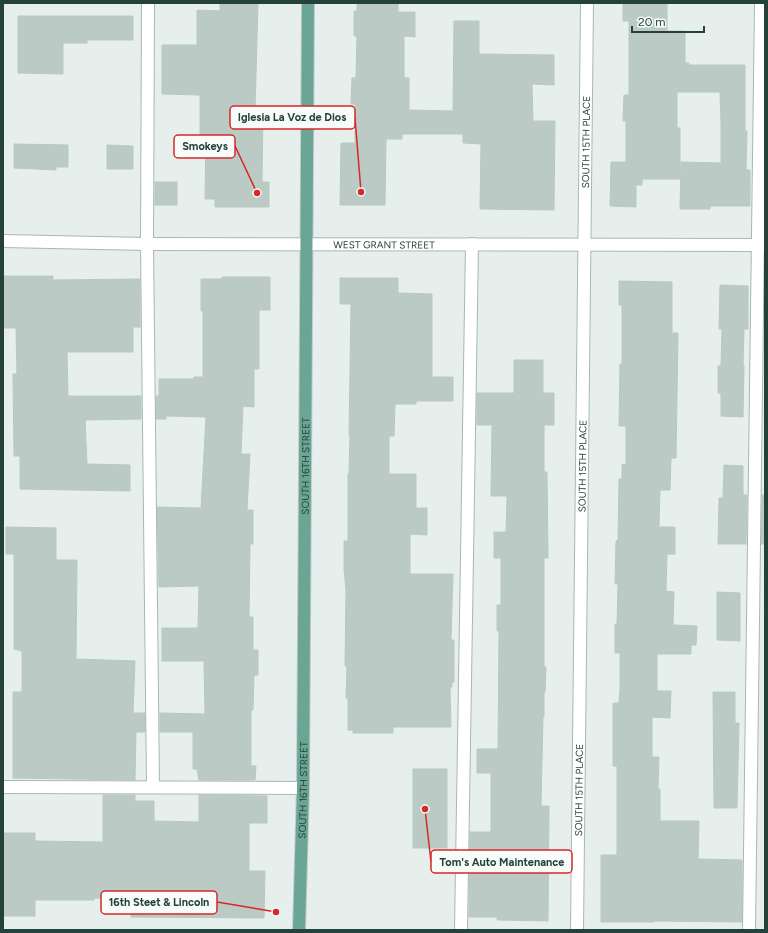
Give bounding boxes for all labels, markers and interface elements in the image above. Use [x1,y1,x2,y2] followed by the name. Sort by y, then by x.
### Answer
[632,8,704,34] scale bar
[638,15,666,29] text: 20 m
[579,96,593,188] street label: SOUTH 15TH PLACE
[230,106,355,129] callout: Iglesia La Voz de Dios
[238,111,346,124] text: Iglesia La Voz de Dios
[174,135,235,158] callout: Smokeys
[182,140,228,153] text: Smokeys
[333,238,435,251] street label: WEST GRANT STREET
[299,417,312,515] street label: SOUTH 16TH STREET
[576,420,590,512] street label: SOUTH 15TH PLACE
[296,741,310,839] street label: SOUTH 16TH STREET
[572,744,586,836] street label: SOUTH 15TH PLACE
[431,850,572,873] callout: Tom's Auto Maintenance
[440,856,564,869] text: Tom's Auto Maintenance
[101,891,217,914] callout: 16th Steet & Lincoln
[109,896,209,909] text: 16th Steet & Lincoln

